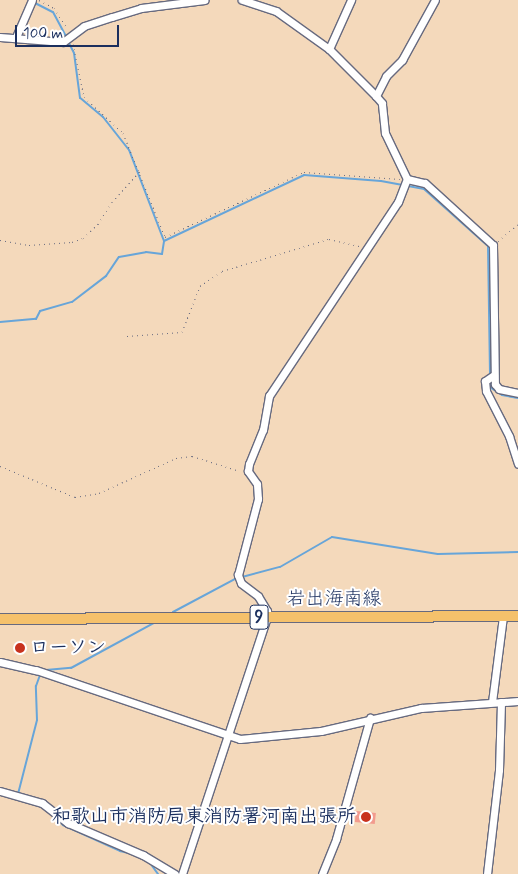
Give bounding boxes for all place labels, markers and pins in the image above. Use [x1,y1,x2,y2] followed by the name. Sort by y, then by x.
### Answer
[30,637,106,659] place label: ローソン
[14,642,26,654] marker: ローソン
[52,806,356,828] place label: 和歌山市消防局東消防署河南出張所
[360,811,372,823] marker: 和歌山市消防局東消防署河南出張所

